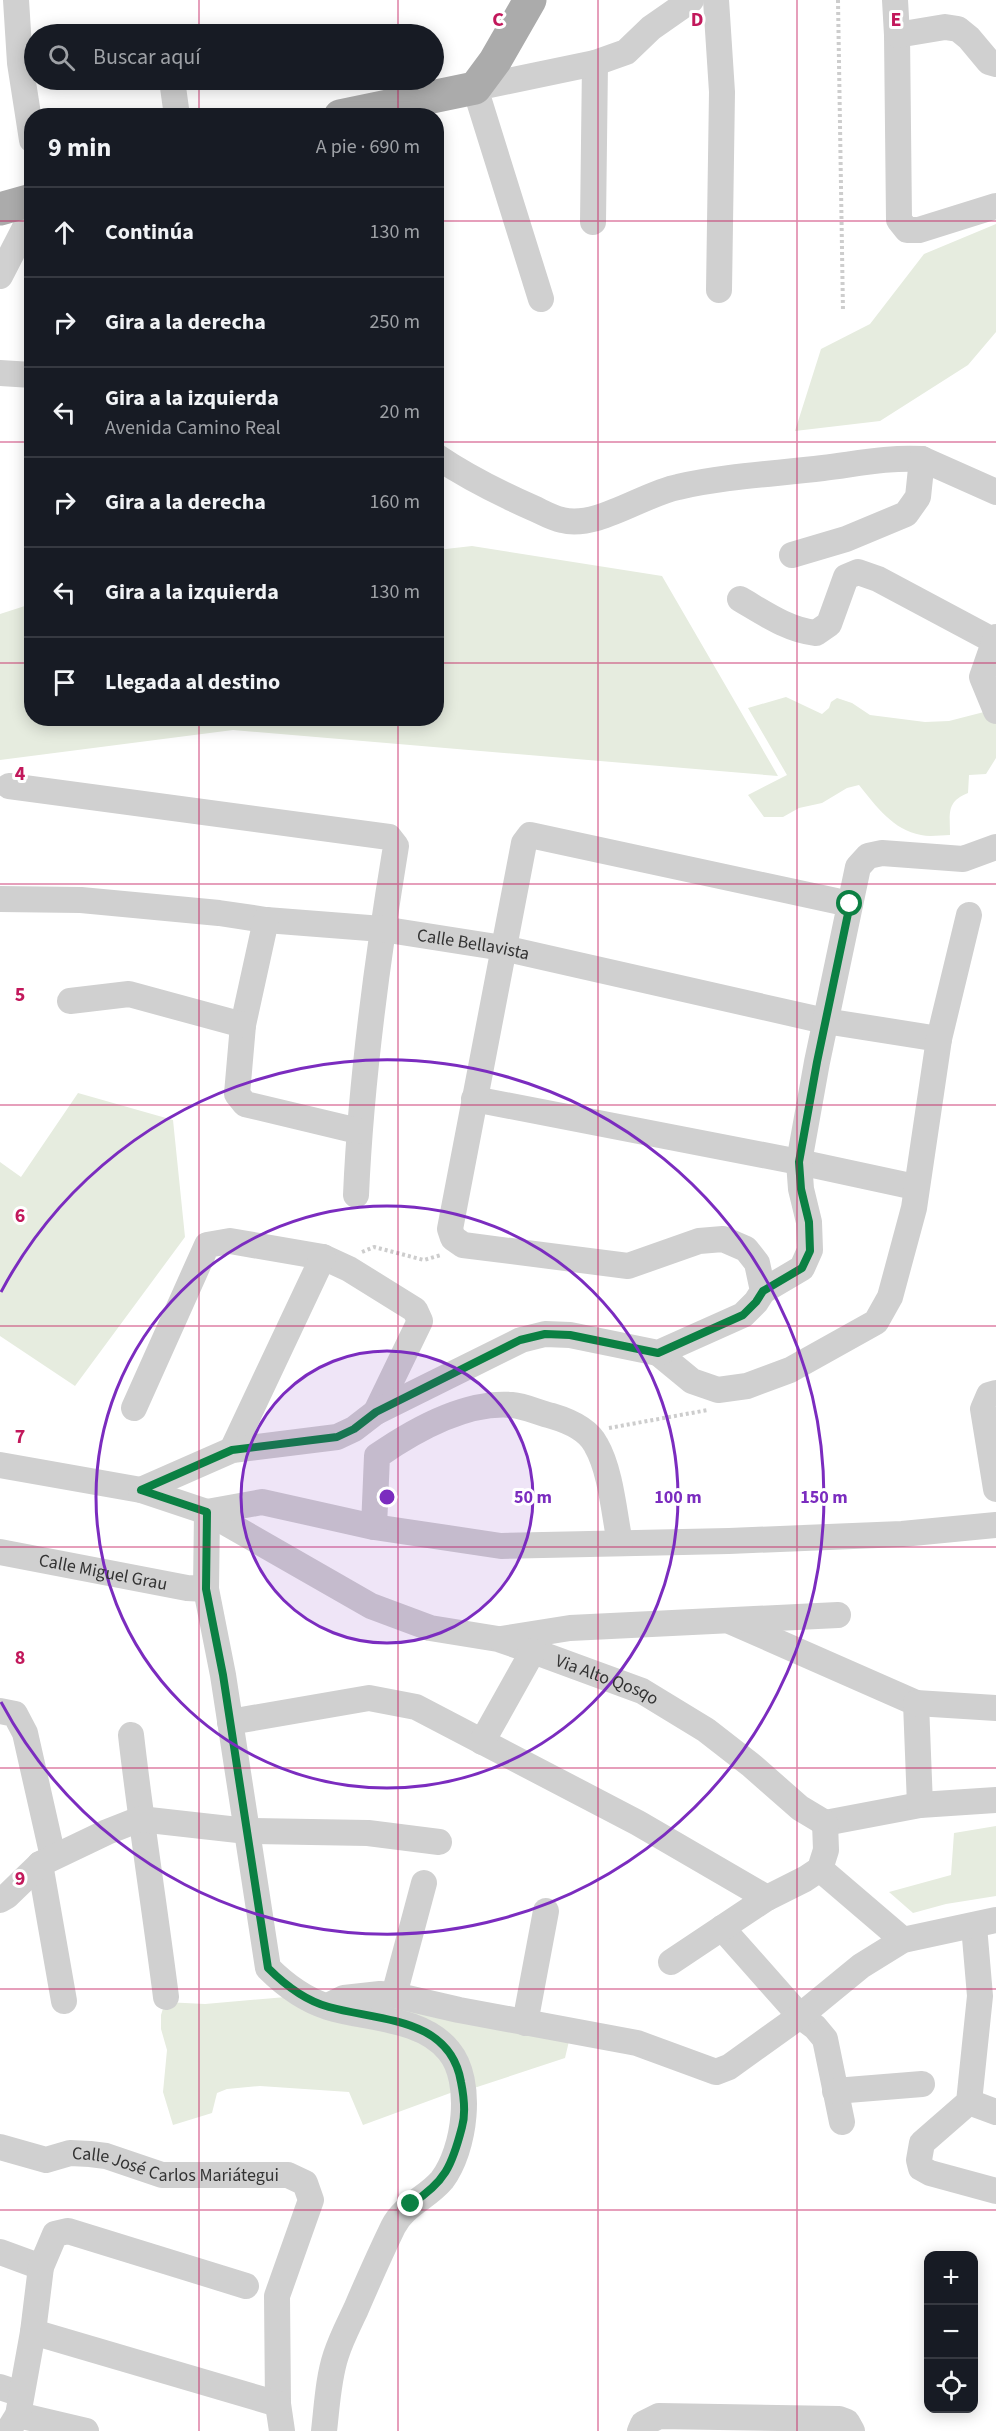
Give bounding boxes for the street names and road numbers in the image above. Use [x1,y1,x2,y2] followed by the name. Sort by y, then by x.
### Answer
[415,922,532,966] street label: Calle Bellavista
[37,1547,170,1596] street label: Calle Miguel Grau
[552,1648,664,1711] street label: Via Alto Qosqo
[71,2141,279,2188] street label: Calle José Carlos Mariátegui

